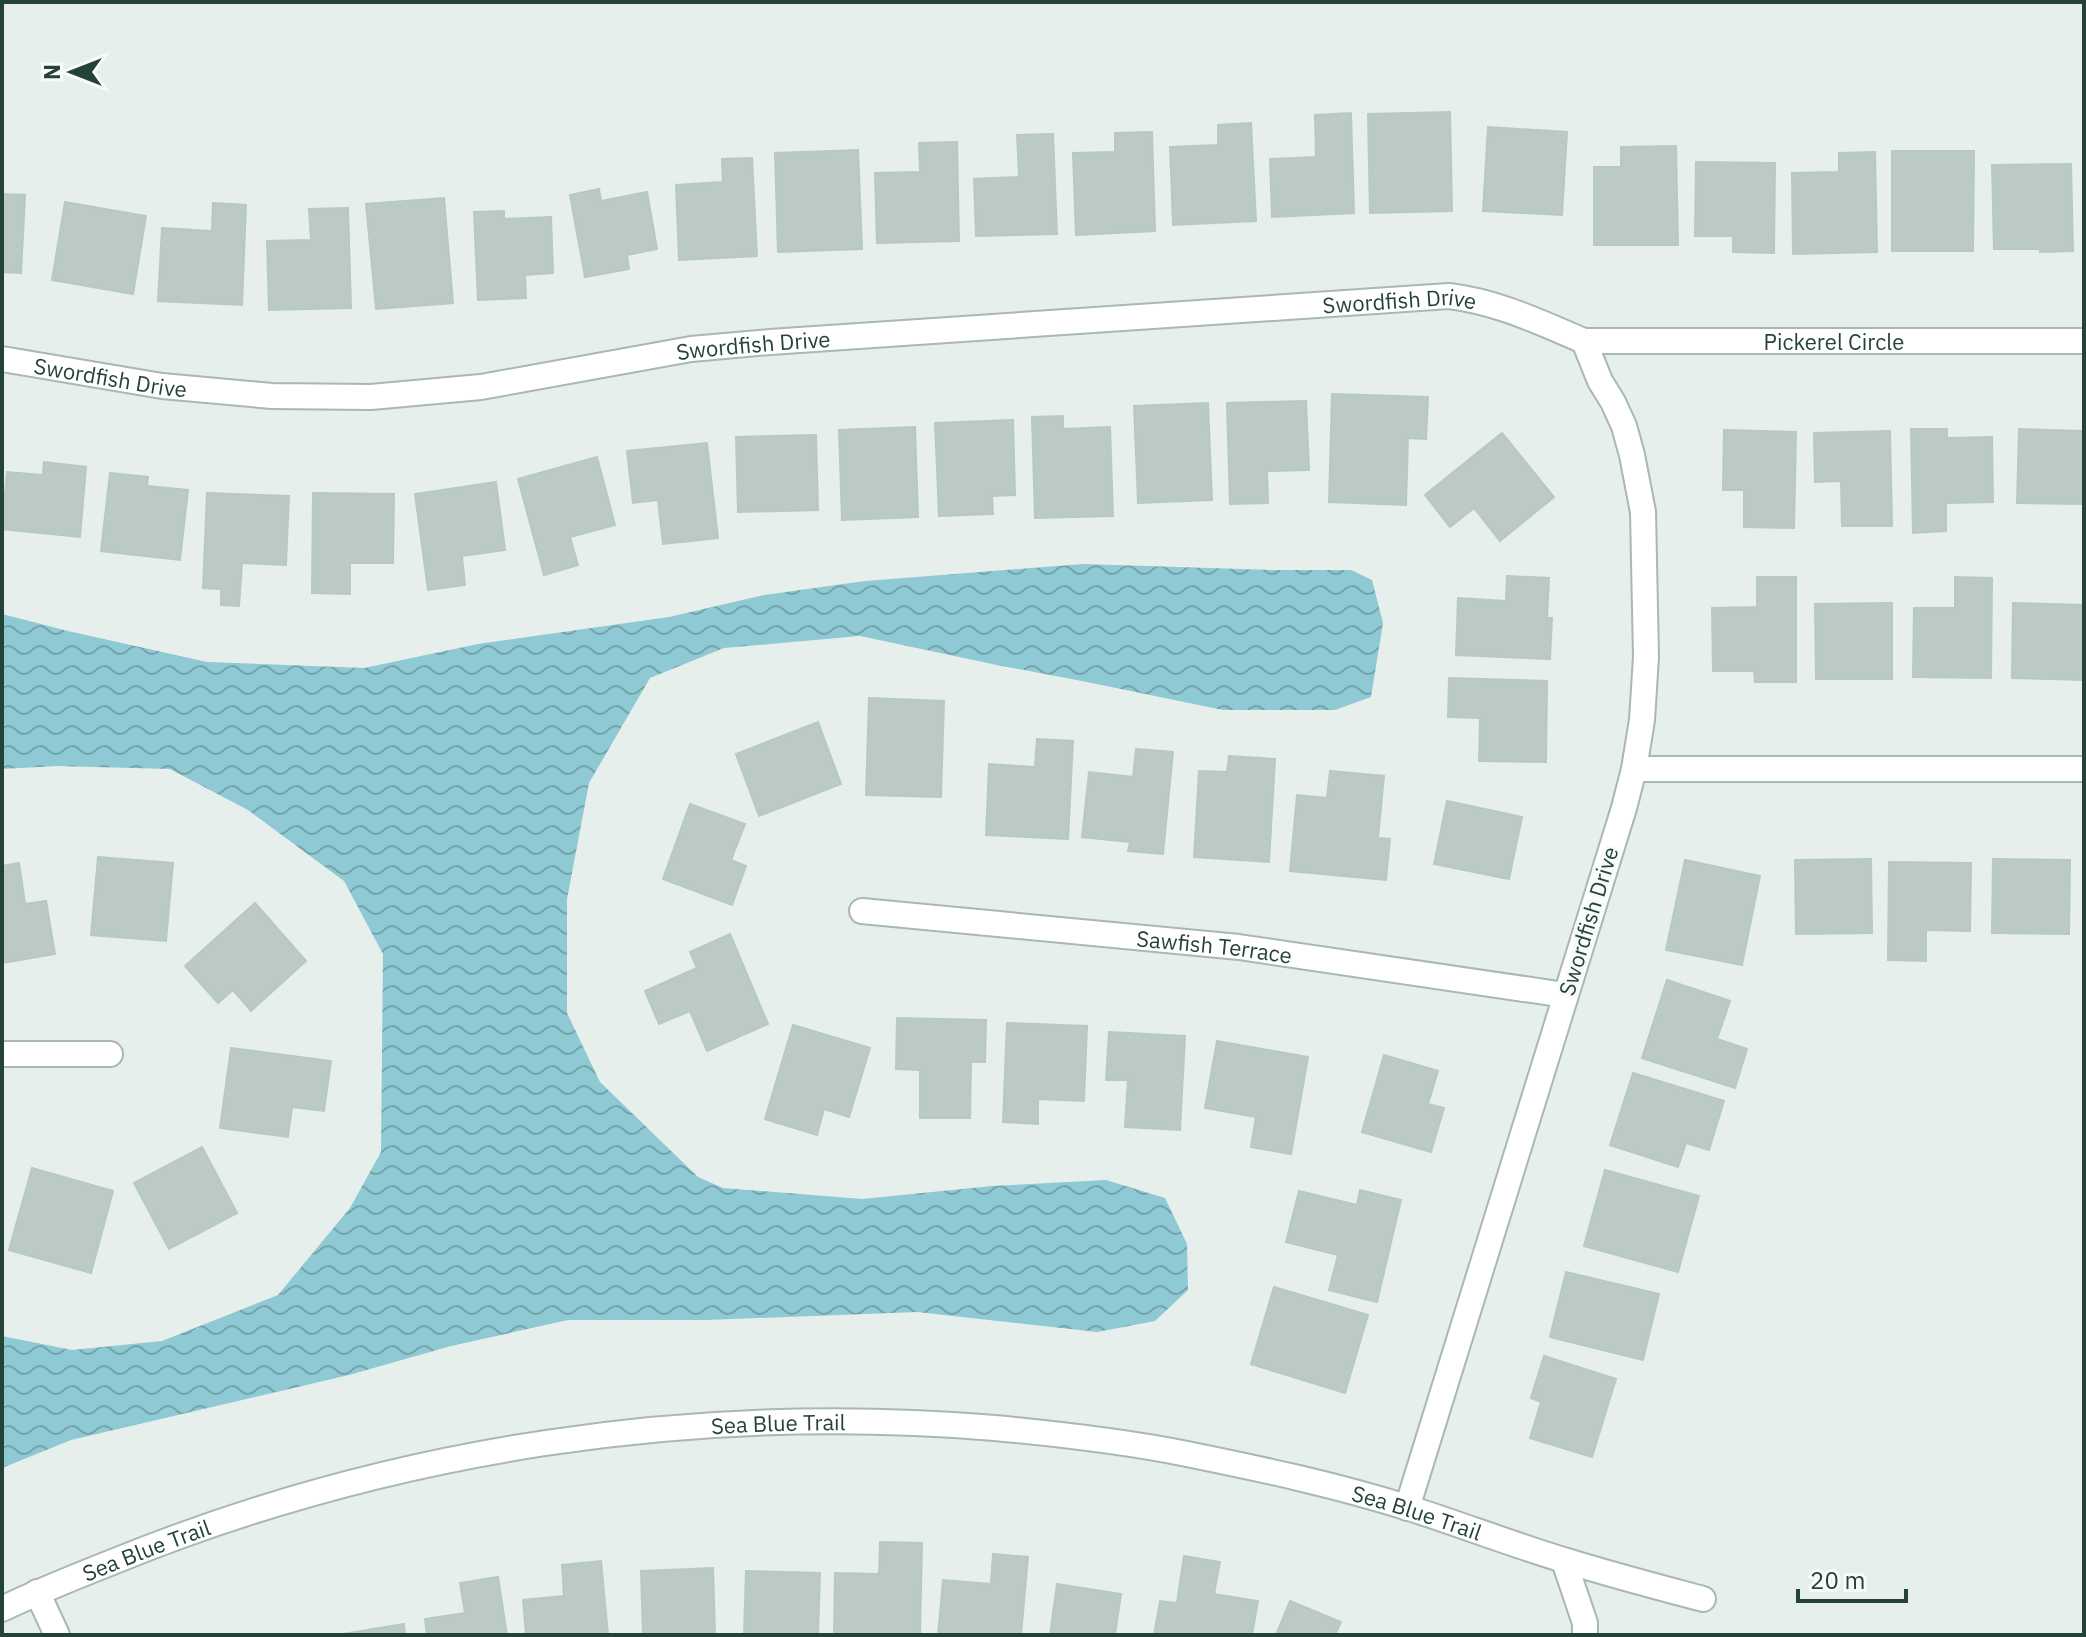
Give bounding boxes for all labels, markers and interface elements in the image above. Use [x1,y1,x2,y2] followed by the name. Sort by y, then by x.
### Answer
[32,32,112,112] north arrow
[37,64,66,80] text: N
[1322,282,1479,319] street label: Swordfish Drive
[674,323,831,366] street label: Swordfish Drive
[1764,327,1904,356] street label: Pickerel Circle
[32,350,188,403] street label: Swordfish Drive
[1552,843,1624,999] street label: Swordfish Drive
[1135,923,1294,969] street label: Sawfish Terrace
[710,1407,846,1440] street label: Sea Blue Trail
[1349,1478,1486,1546] street label: Sea Blue Trail
[78,1512,214,1587] street label: Sea Blue Trail
[1798,1553,1906,1603] scale bar
[1810,1564,1865,1596] text: 20 m

